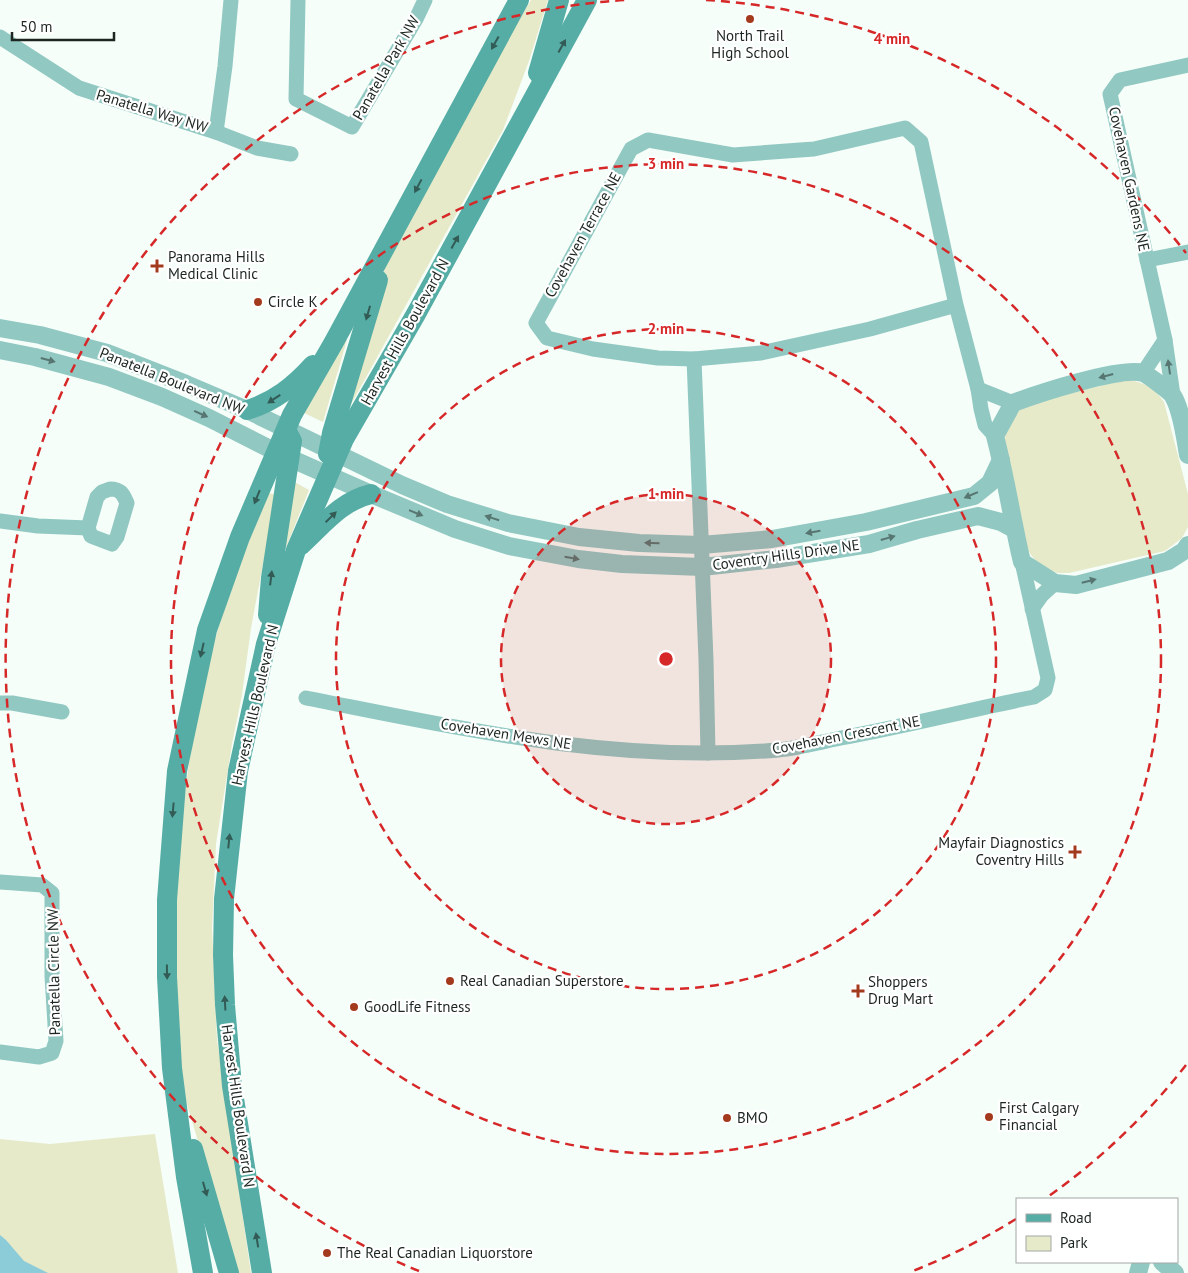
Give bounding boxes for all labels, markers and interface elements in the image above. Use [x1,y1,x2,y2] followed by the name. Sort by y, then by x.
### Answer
[12,10,115,42] scale bar
[348,12,423,123] street label: Panatella Park NW
[744,13,756,25] marker: North Trail High School
[20,17,53,36] text: 50 m
[711,26,789,62] place label: North Trail High School
[874,29,910,48] text: 4 min
[491,36,500,49] one-way arrow
[558,39,566,54] one-way arrow
[94,85,211,137] street label: Panatella Way NW
[1105,105,1154,253] street label: Covehaven Gardens NE
[648,154,684,173] text: 3 min
[540,169,625,301] street label: Covehaven Terrace NE
[414,178,422,193] one-way arrow
[451,235,459,249] one-way arrow
[168,247,265,283] place label: Panorama Hills Medical Clinic
[356,255,453,408] street label: Harvest Hills Boulevard N
[150,259,164,273] marker: Panorama Hills Medical Clinic
[268,292,318,311] place label: Circle K
[252,296,264,308] marker: Circle K
[363,305,371,320] one-way arrow
[648,319,684,338] text: 2 min
[97,343,248,419] street label: Panatella Boulevard NW
[40,356,55,364] one-way arrow
[1164,359,1172,375] one-way arrow
[1099,372,1114,380] one-way arrow
[267,394,280,403] one-way arrow
[193,410,208,419] one-way arrow
[648,484,684,503] text: 1 min
[252,490,260,504] one-way arrow
[964,492,978,500] one-way arrow
[409,509,424,517] one-way arrow
[324,511,336,523] one-way arrow
[484,514,499,521] one-way arrow
[805,528,821,536] one-way arrow
[881,534,896,542] one-way arrow
[711,535,861,574] street label: Coventry Hills Drive NE
[643,539,659,547] one-way arrow
[564,554,580,562] one-way arrow
[267,570,275,586] one-way arrow
[1082,577,1097,585] one-way arrow
[227,623,282,787] street label: Harvest Hills Boulevard N
[198,643,206,658] one-way arrow
[657,650,675,668] centre of rings
[770,711,921,758] street label: Covehaven Crescent NE
[439,714,573,753] street label: Covehaven Mews NE
[169,802,177,818] one-way arrow
[225,833,233,849] one-way arrow
[938,833,1064,869] place label: Mayfair Diagnostics Coventry Hills
[1068,845,1082,859] marker: Mayfair Diagnostics Coventry Hills
[43,908,64,1036] street label: Panatella Circle NW
[163,964,171,980] one-way arrow
[460,971,624,990] place label: Real Canadian Superstore
[868,972,933,1008] place label: Shoppers Drug Mart
[444,975,456,987] marker: Real Canadian Superstore
[852,985,864,997] marker: Shoppers Drug Mart
[220,995,228,1011] one-way arrow
[364,997,471,1016] place label: GoodLife Fitness
[348,1001,360,1013] marker: GoodLife Fitness
[218,1023,259,1189] street label: Harvest Hills Boulevard N
[999,1098,1079,1134] place label: First Calgary Financial
[737,1108,768,1127] place label: BMO
[983,1111,995,1123] marker: First Calgary Financial
[721,1112,733,1124] marker: BMO
[201,1182,209,1197] one-way arrow
[1016,1198,1178,1263] legend
[1060,1208,1092,1227] text: Road
[252,1232,260,1248] one-way arrow
[1060,1233,1088,1252] text: Park
[337,1243,533,1262] place label: The Real Canadian Liquorstore
[321,1247,333,1259] marker: The Real Canadian Liquorstore

